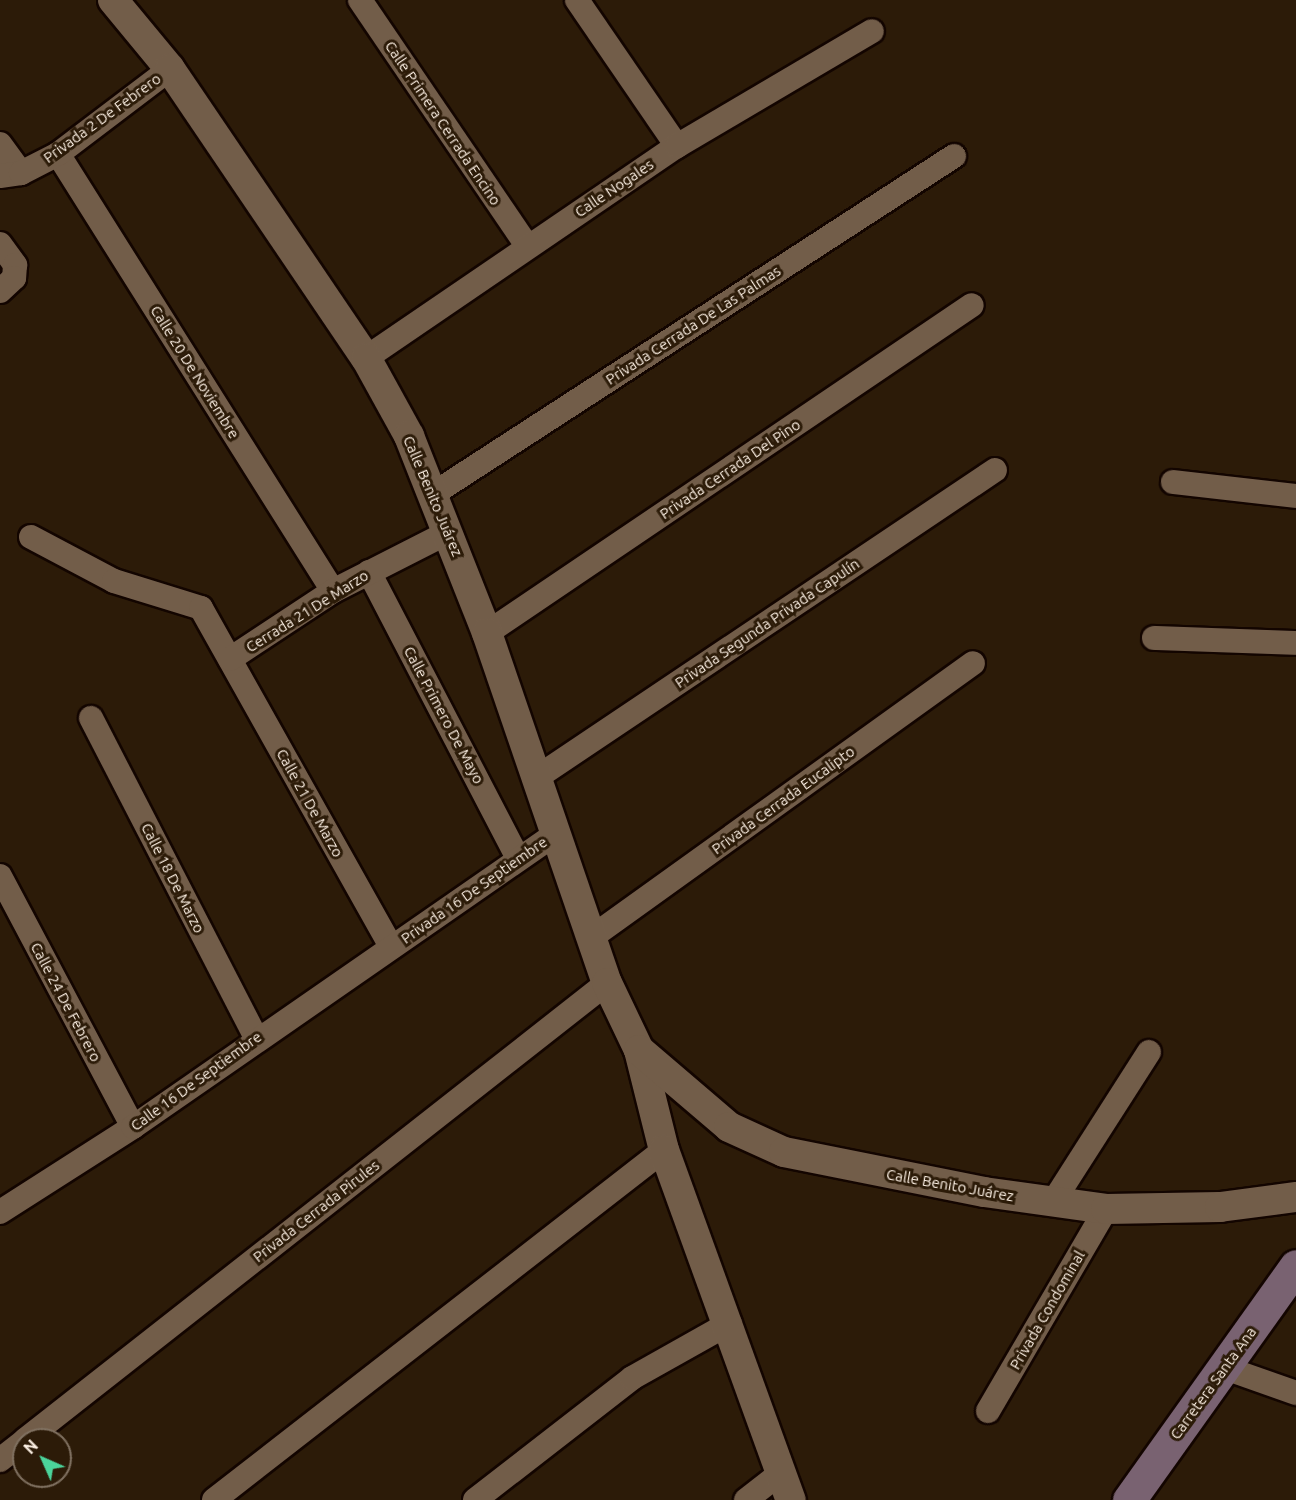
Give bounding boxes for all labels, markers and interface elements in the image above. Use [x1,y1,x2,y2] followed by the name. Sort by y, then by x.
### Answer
[381,37,505,209] street label: Calle Primera Cerrada Encino
[40,69,164,167] street label: Privada 2 De Febrero
[571,155,657,221] street label: Calle Nogales
[602,262,784,388] street label: Privada Cerrada De Las Palmas
[147,302,243,442] street label: Calle 20 De Noviembre
[656,415,804,523] street label: Privada Cerrada Del Pino
[399,433,467,559] street label: Calle Benito Juárez
[671,554,863,692] street label: Privada Segunda Privada Capulín
[242,566,372,656] street label: Cerrada 21 De Marzo
[400,643,488,787] street label: Calle Primero De Mayo
[708,742,858,858] street label: Privada Cerrada Eucalipto
[273,746,347,860] street label: Calle 21 De Marzo
[137,820,209,936] street label: Calle 18 De Marzo
[397,833,551,947] street label: Privada 16 De Septiembre
[27,939,105,1065] street label: Calle 24 De Febrero
[127,1027,265,1135] street label: Calle 16 De Septiembre
[249,1156,383,1266] street label: Privada Cerrada Pirules
[885,1165,1015,1205] street label: Calle Benito Juárez
[1006,1247,1088,1373] street label: Privada Condominal
[1166,1323,1260,1443] street label: Carretera Santa Ana
[12,1428,72,1488] north arrow
[20,1436,41,1457] text: N

